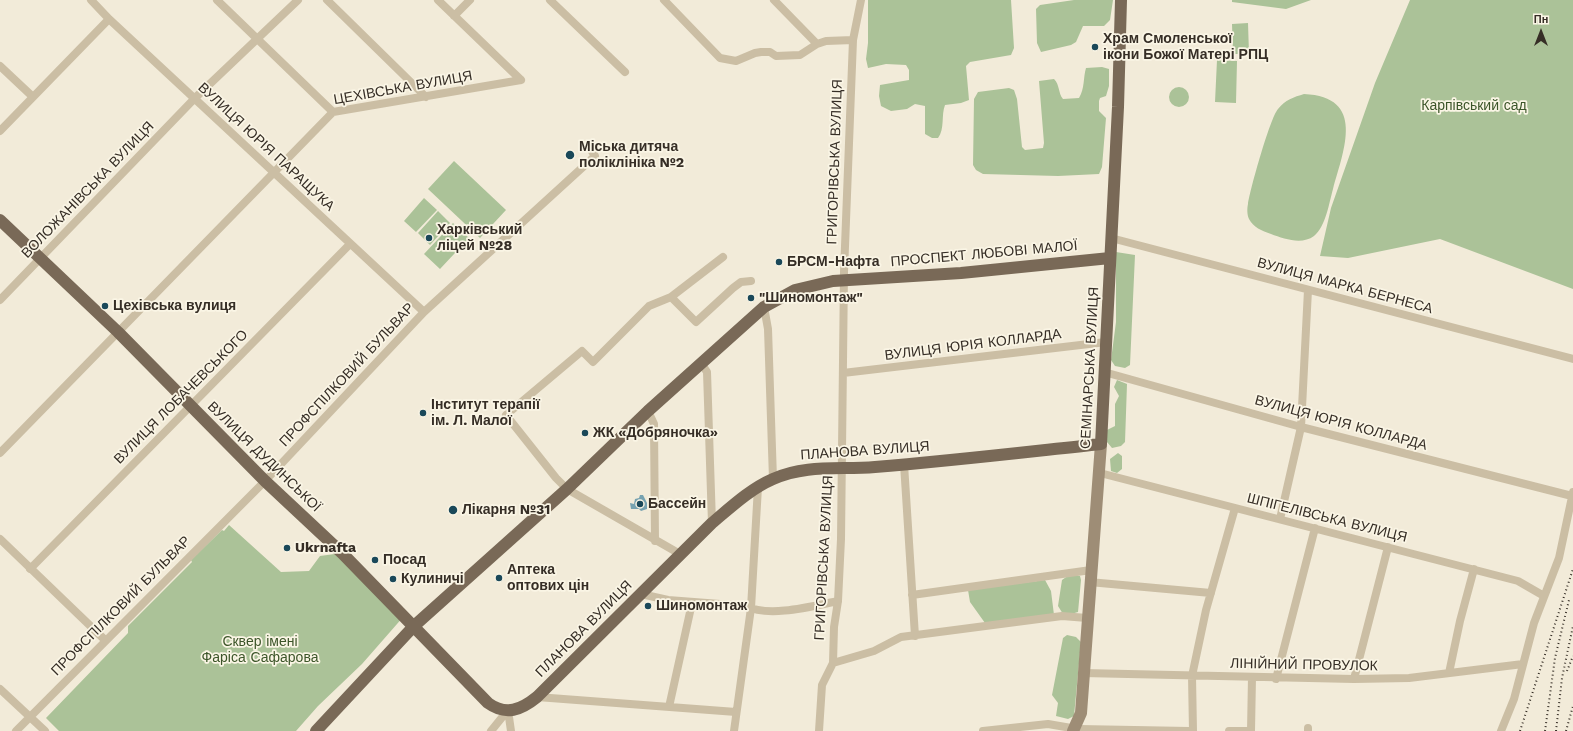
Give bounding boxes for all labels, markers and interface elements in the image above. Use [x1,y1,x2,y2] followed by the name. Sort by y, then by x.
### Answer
[1521,12,1561,52] north arrow
[1534,13,1548,26] text: Пн
[1103,31,1268,64] place label: Храм Смоленської ікони Божої Матері РПЦ
[1090,42,1100,52] marker: Храм Смоленської ікони Божої Матері РПЦ
[332,68,474,108] street label: ЦЕХІВСЬКА ВУЛИЦЯ
[194,79,338,215] street label: ВУЛИЦЯ ЮРІЯ ПАРАЩУКА
[824,79,846,245] street label: ГРИГОРІВСЬКА ВУЛИЦЯ
[1421,98,1527,114] park label: Карпівський сад
[18,118,158,262] street label: ВОЛОЖАНІВСЬКА ВУЛИЦЯ
[579,139,684,172] place label: Міська дитяча поліклініка №2
[564,149,576,161] marker: Міська дитяча поліклініка №2
[437,222,522,254] place label: Харківський ліцей №28
[424,233,434,243] marker: Харківський ліцей №28
[890,237,1078,271] street label: ПРОСПЕКТ ЛЮБОВІ МАЛОЇ
[787,254,880,270] place label: БРСМ-Нафта
[1255,254,1435,318] street label: ВУЛИЦЯ МАРКА БЕРНЕСА
[774,257,784,267] marker: БРСМ-Нафта
[1077,287,1103,449] street label: СЕМІНАРСЬКА ВУЛИЦЯ
[759,290,863,306] place label: "Шиномонтаж"
[746,293,756,303] marker: "Шиномонтаж"
[113,298,236,314] place label: Цехівська вулиця
[276,300,418,450] street label: ПРОФСПІЛКОВИЙ БУЛЬВАР
[100,301,110,311] marker: Цехівська вулиця
[884,326,1062,364] street label: ВУЛИЦЯ ЮРІЯ КОЛЛАРДА
[111,327,251,467] street label: ВУЛИЦЯ ЛОБАЧЕВСЬКОГО
[1253,392,1429,454] street label: ВУЛИЦЯ ЮРІЯ КОЛЛАРДА
[431,397,540,430] place label: Інститут терапії ім. Л. Малої
[204,398,324,516] street label: ВУЛИЦЯ ДУДИНСЬКОЇ
[418,408,428,418] marker: Інститут терапії ім. Л. Малої
[593,425,718,441] place label: ЖК «Добряночка»
[580,428,590,438] marker: ЖК «Добряночка»
[800,438,930,464] street label: ПЛАНОВА ВУЛИЦЯ
[811,475,837,641] street label: ГРИГОРІВСЬКА ВУЛИЦЯ
[1245,490,1409,546] street label: ШПІГЕЛІВСЬКА ВУЛИЦЯ
[648,496,706,512] place label: Бассейн
[635,499,645,509] marker: Бассейн
[462,502,550,518] place label: Лікарня №31
[447,504,459,516] marker: Лікарня №31
[48,533,194,679] street label: ПРОФСПІЛКОВИЙ БУЛЬВАР
[295,540,356,556] place label: Ukrnafta
[282,543,292,553] marker: Ukrnafta
[383,552,426,568] place label: Посад
[370,555,380,565] marker: Посад
[507,562,589,594] place label: Аптека оптових цін
[401,571,464,587] place label: Кулиничі
[494,573,504,583] marker: Аптека оптових цін
[388,574,398,584] marker: Кулиничі
[532,577,636,681] street label: ПЛАНОВА ВУЛИЦЯ
[656,598,747,614] place label: Шиномонтаж
[643,601,653,611] marker: Шиномонтаж
[202,634,318,666] park label: Сквер імені Фаріса Сафарова
[1230,655,1378,675] street label: ЛІНІЙНИЙ ПРОВУЛОК

